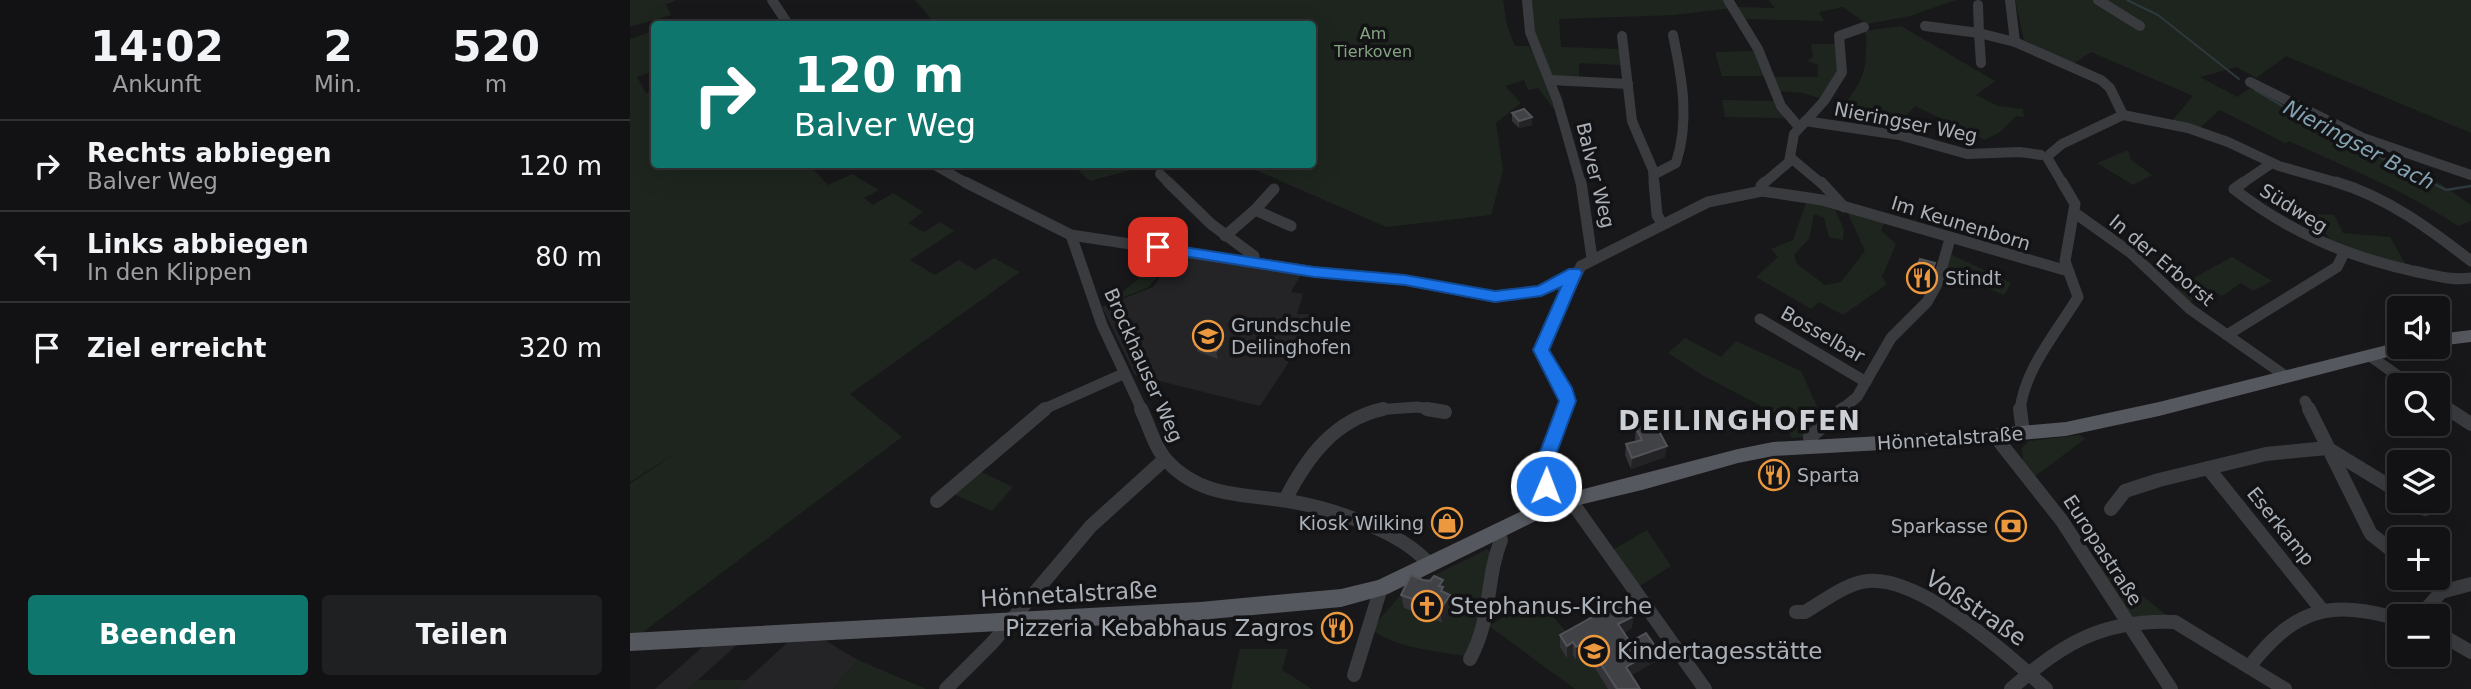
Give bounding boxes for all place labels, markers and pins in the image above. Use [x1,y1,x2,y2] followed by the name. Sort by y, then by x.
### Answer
[1128,217,1188,277] pin
[1905,261,1939,295] restaurant icon: Stindt
[1945,267,2001,289] place label: Stindt
[1231,314,1351,358] place label: Grundschule Deilinghofen
[1191,319,1225,353] school or university icon: Grundschule Deilinghofen
[1757,458,1791,492] restaurant icon: Sparta
[1797,464,1860,486] place label: Sparta
[1430,506,1464,540] shop icon: Kiosk Wilking
[1994,509,2028,543] bank icon: Sparkasse
[1298,512,1424,534] place label: Kiosk Wilking
[1891,515,1988,537] place label: Sparkasse
[1410,589,1444,623] church icon: Stephanus-Kirche
[1450,593,1652,619] place label: Stephanus-Kirche
[1320,611,1354,645] restaurant icon: Pizzeria Kebabhaus Zagros
[1005,615,1314,641] place label: Pizzeria Kebabhaus Zagros
[1577,634,1611,668] school or university icon: Kindertagesstätte
[1617,638,1822,664] place label: Kindertagesstätte

